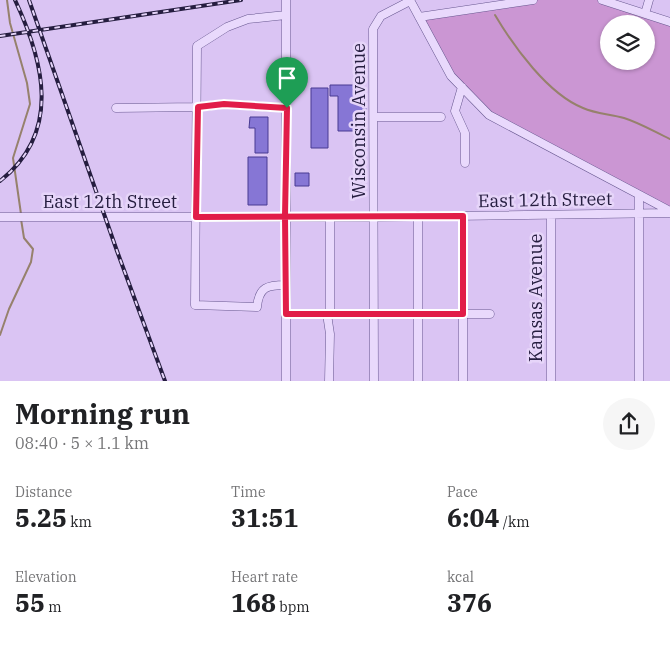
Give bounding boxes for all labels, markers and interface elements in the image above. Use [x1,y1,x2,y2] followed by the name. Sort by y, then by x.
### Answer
[600,15,655,70] map controls
[600,15,655,70] button: layers
[347,43,370,199] street label: Wisconsin Avenue
[266,57,308,108] pin
[273,64,301,92] icon: arrive
[478,187,612,212] street label: East 12th Street
[43,190,177,213] street label: East 12th Street
[524,234,547,362] street label: Kansas Avenue
[15,395,190,432] text: Morning run
[603,398,655,450] button: share
[15,433,149,453] text: 08:40 · 5 × 1.1 km
[15,483,72,501] text: Distance
[231,483,265,501] text: Time
[447,483,478,501] text: Pace
[15,501,67,534] text: 5.25
[231,501,299,534] text: 31:51
[447,501,500,534] text: 6:04
[67,513,92,531] text: km
[500,513,529,531] text: /km
[15,568,77,586] text: Elevation
[231,568,298,586] text: Heart rate
[447,568,474,586] text: kcal
[15,586,45,619] text: 55
[231,586,276,619] text: 168
[447,586,492,619] text: 376
[45,598,62,616] text: m
[276,598,310,616] text: bpm

